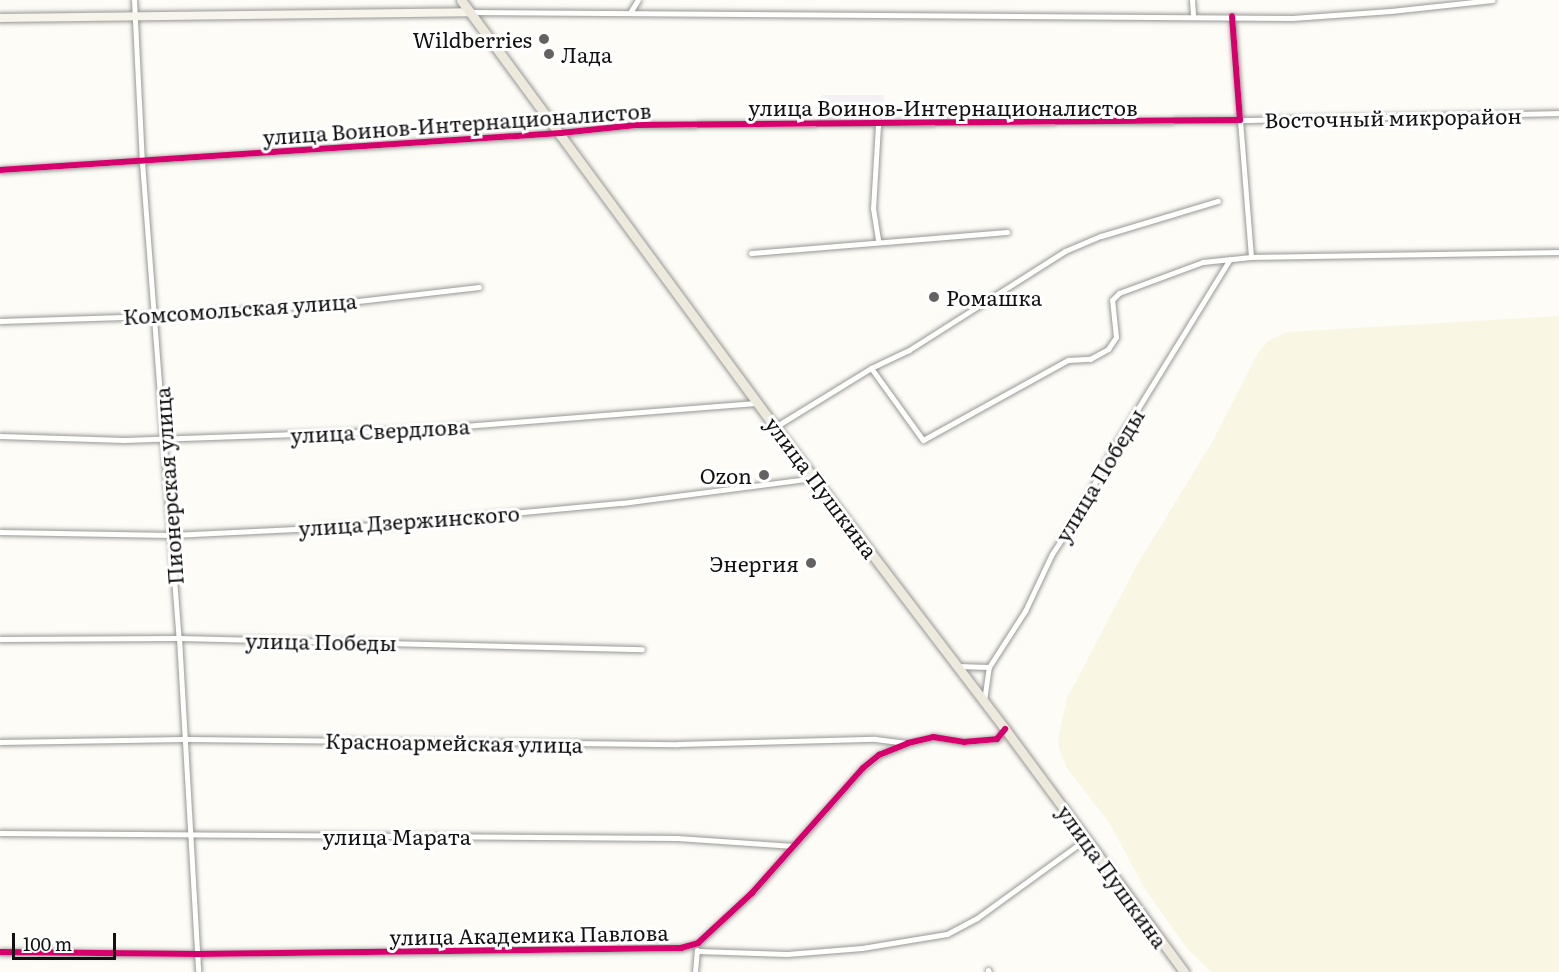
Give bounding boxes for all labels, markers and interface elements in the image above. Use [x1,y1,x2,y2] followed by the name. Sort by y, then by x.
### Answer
[412,26,532,52] place label: Wildberries
[537,32,551,46] marker: Wildberries
[561,41,612,67] place label: Лада
[542,47,556,61] marker: Лада
[748,94,1138,120] street label: улица Воинов-Интернационалистов
[262,97,652,149] street label: улица Воинов-Интернационалистов
[1264,102,1522,132] street label: Восточный микрорайон
[946,284,1042,310] place label: Ромашка
[122,287,358,329] street label: Комсомольская улица
[927,290,941,304] marker: Ромашка
[149,386,187,586] street label: Пионерская улица
[1049,404,1149,546] street label: улица Победы
[761,411,883,563] street label: улица Пушкина
[290,413,470,447] street label: улица Свердлова
[700,462,752,488] place label: Ozon
[757,468,771,482] marker: Ozon
[297,500,521,540] street label: улица Дзержинского
[710,550,799,576] place label: Энергия
[804,556,818,570] marker: Энергия
[245,627,397,655] street label: улица Победы
[325,727,583,757] street label: Красноармейская улица
[1053,799,1173,953] street label: улица Пушкина
[323,823,471,849] street label: улица Марата
[389,919,669,949] street label: улица Академика Павлова
[15,921,118,959] scale bar
[23,930,72,957] text: 100 m

